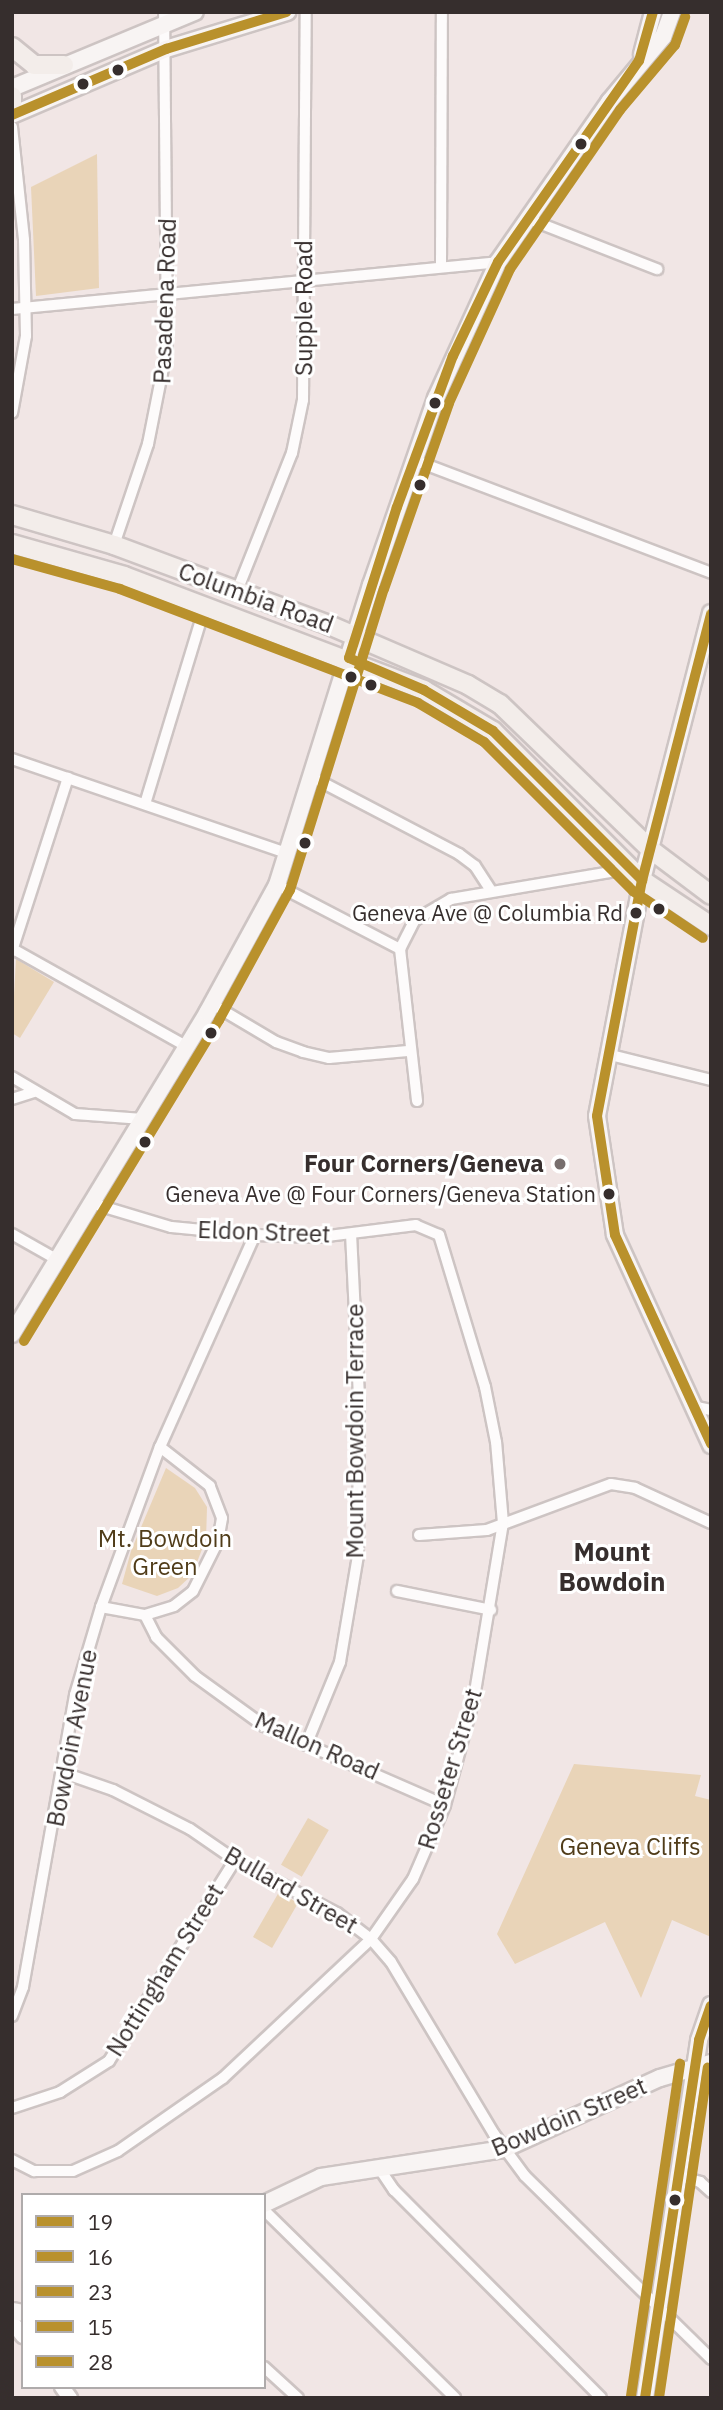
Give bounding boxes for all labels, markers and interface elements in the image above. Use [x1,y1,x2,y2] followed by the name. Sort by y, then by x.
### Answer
[111,63,125,77] unlabelled marker
[76,77,90,91] unlabelled marker
[574,137,588,151] unlabelled marker
[148,218,182,384] street label: Pasadena Road
[290,240,318,376] street label: Supple Road
[428,396,442,410] unlabelled marker
[413,478,427,492] unlabelled marker
[174,557,338,639] street label: Columbia Road
[344,670,358,684] unlabelled marker
[364,678,378,692] unlabelled marker
[298,836,312,850] unlabelled marker
[352,900,623,926] place label: Geneva Ave @ Columbia Rd
[652,902,666,916] unlabelled marker
[629,906,643,920] marker: Geneva Ave @ Columbia Rd
[204,1026,218,1040] unlabelled marker
[138,1135,152,1149] unlabelled marker
[304,1150,544,1178] place label: Four Corners/Geneva
[550,1154,570,1174] marker: Four Corners/Geneva
[165,1181,596,1207] place label: Geneva Ave @ Four Corners/Geneva Station
[602,1187,616,1201] marker: Geneva Ave @ Four Corners/Geneva Station
[197,1215,331,1249] street label: Eldon Street
[341,1303,369,1559] street label: Mount Bowdoin Terrace
[98,1525,232,1581] park label: Mt. Bowdoin Green
[559,1536,665,1598] district label: Mount Bowdoin
[41,1647,103,1829] street label: Bowdoin Avenue
[412,1685,488,1853] street label: Rosseter Street
[250,1706,384,1786] street label: Mallon Road
[559,1833,701,1861] park label: Geneva Cliffs
[219,1840,363,1940] street label: Bullard Street
[100,1878,230,2062] street label: Nottingham Street
[487,2071,651,2163] street label: Bowdoin Street
[21,2193,266,2389] legend
[668,2193,682,2207] unlabelled marker
[88,2208,113,2236] text: 19
[88,2243,113,2271] text: 16
[88,2278,113,2306] text: 23
[88,2313,113,2341] text: 15
[88,2348,113,2376] text: 28

